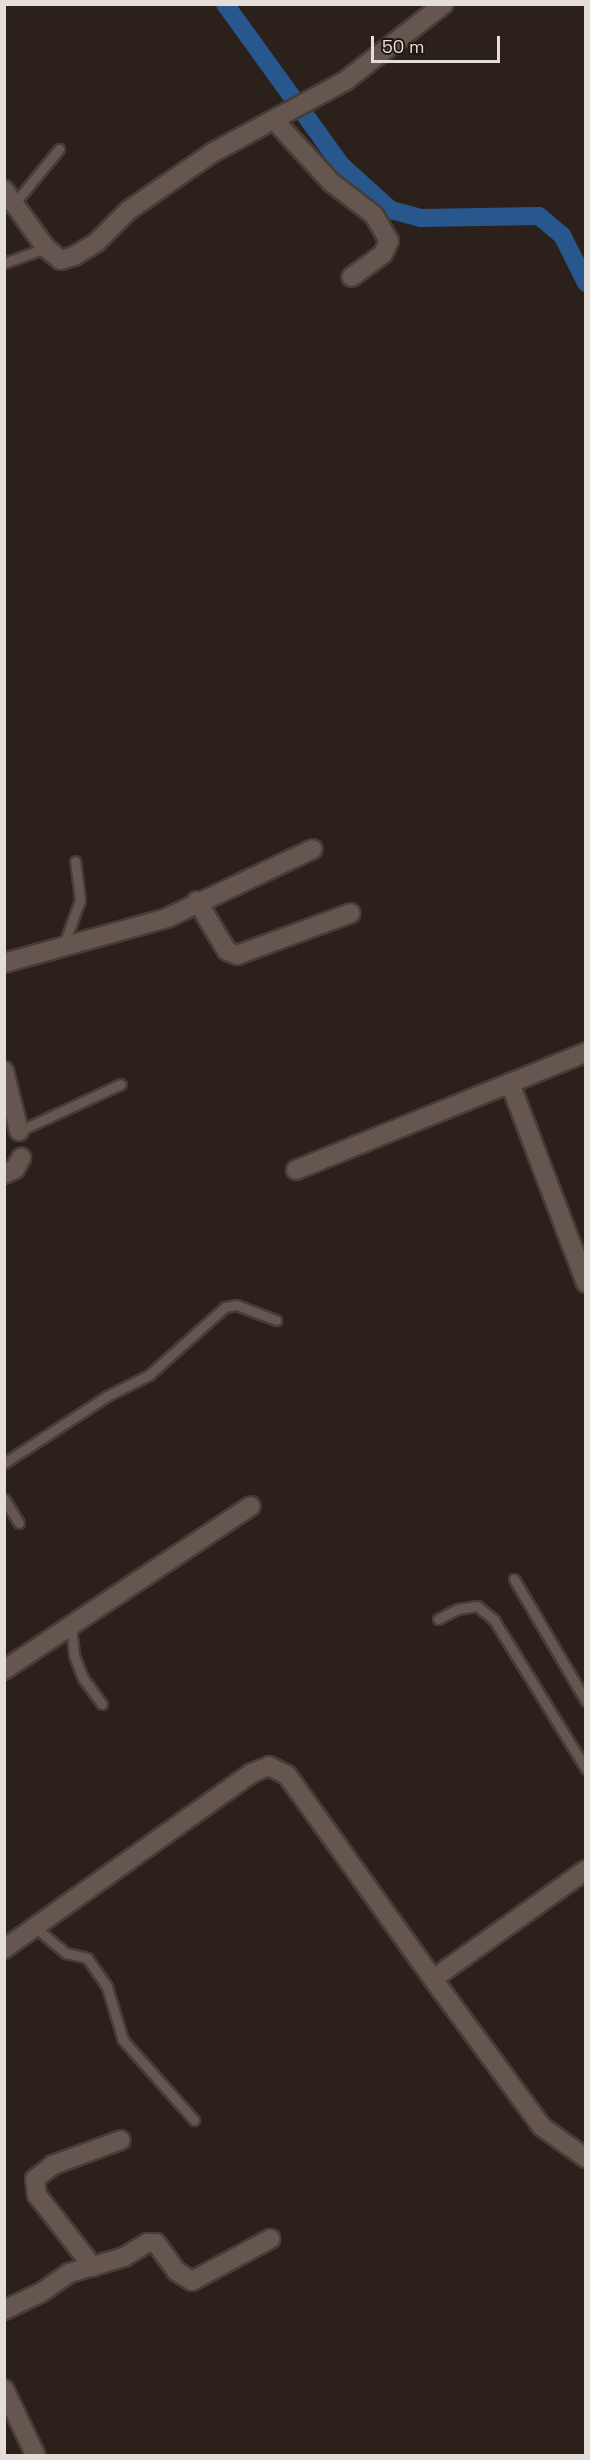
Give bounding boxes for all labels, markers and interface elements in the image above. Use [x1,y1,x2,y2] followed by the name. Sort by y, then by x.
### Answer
[374,24,503,62] scale bar
[382,35,424,58] text: 50 m

